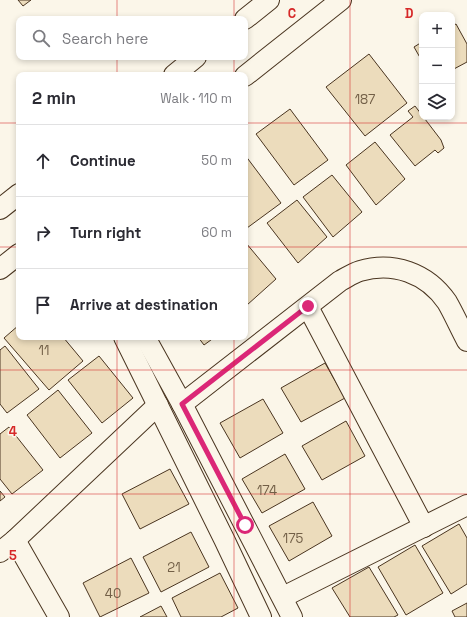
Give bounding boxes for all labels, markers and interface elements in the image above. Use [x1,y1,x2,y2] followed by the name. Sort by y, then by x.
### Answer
[288,5,296,22] text: C
[405,5,414,22] text: D
[419,12,455,120] map controls
[419,12,455,48] button: +
[16,16,248,60] search box
[30,27,52,49] icon: search
[62,29,148,48] text: Search here
[419,48,455,84] button: −
[419,84,455,120] button: layers
[32,87,76,109] text: 2 min
[160,90,232,107] text: Walk · 110 m
[355,91,375,108] house number: 187
[32,150,54,172] icon: ahead
[70,151,136,170] text: Continue
[201,152,232,169] text: 50 m
[32,222,54,244] icon: right
[70,223,141,242] text: Turn right
[201,224,232,241] text: 60 m
[32,294,54,316] icon: arrive
[70,295,218,314] text: Arrive at destination
[299,297,317,315] route end
[39,342,49,359] house number: 11
[9,423,17,440] text: 4
[257,482,277,499] house number: 174
[236,516,254,534] route start
[283,530,303,547] house number: 175
[9,547,17,564] text: 5
[167,559,181,576] house number: 21
[105,585,121,602] house number: 40

